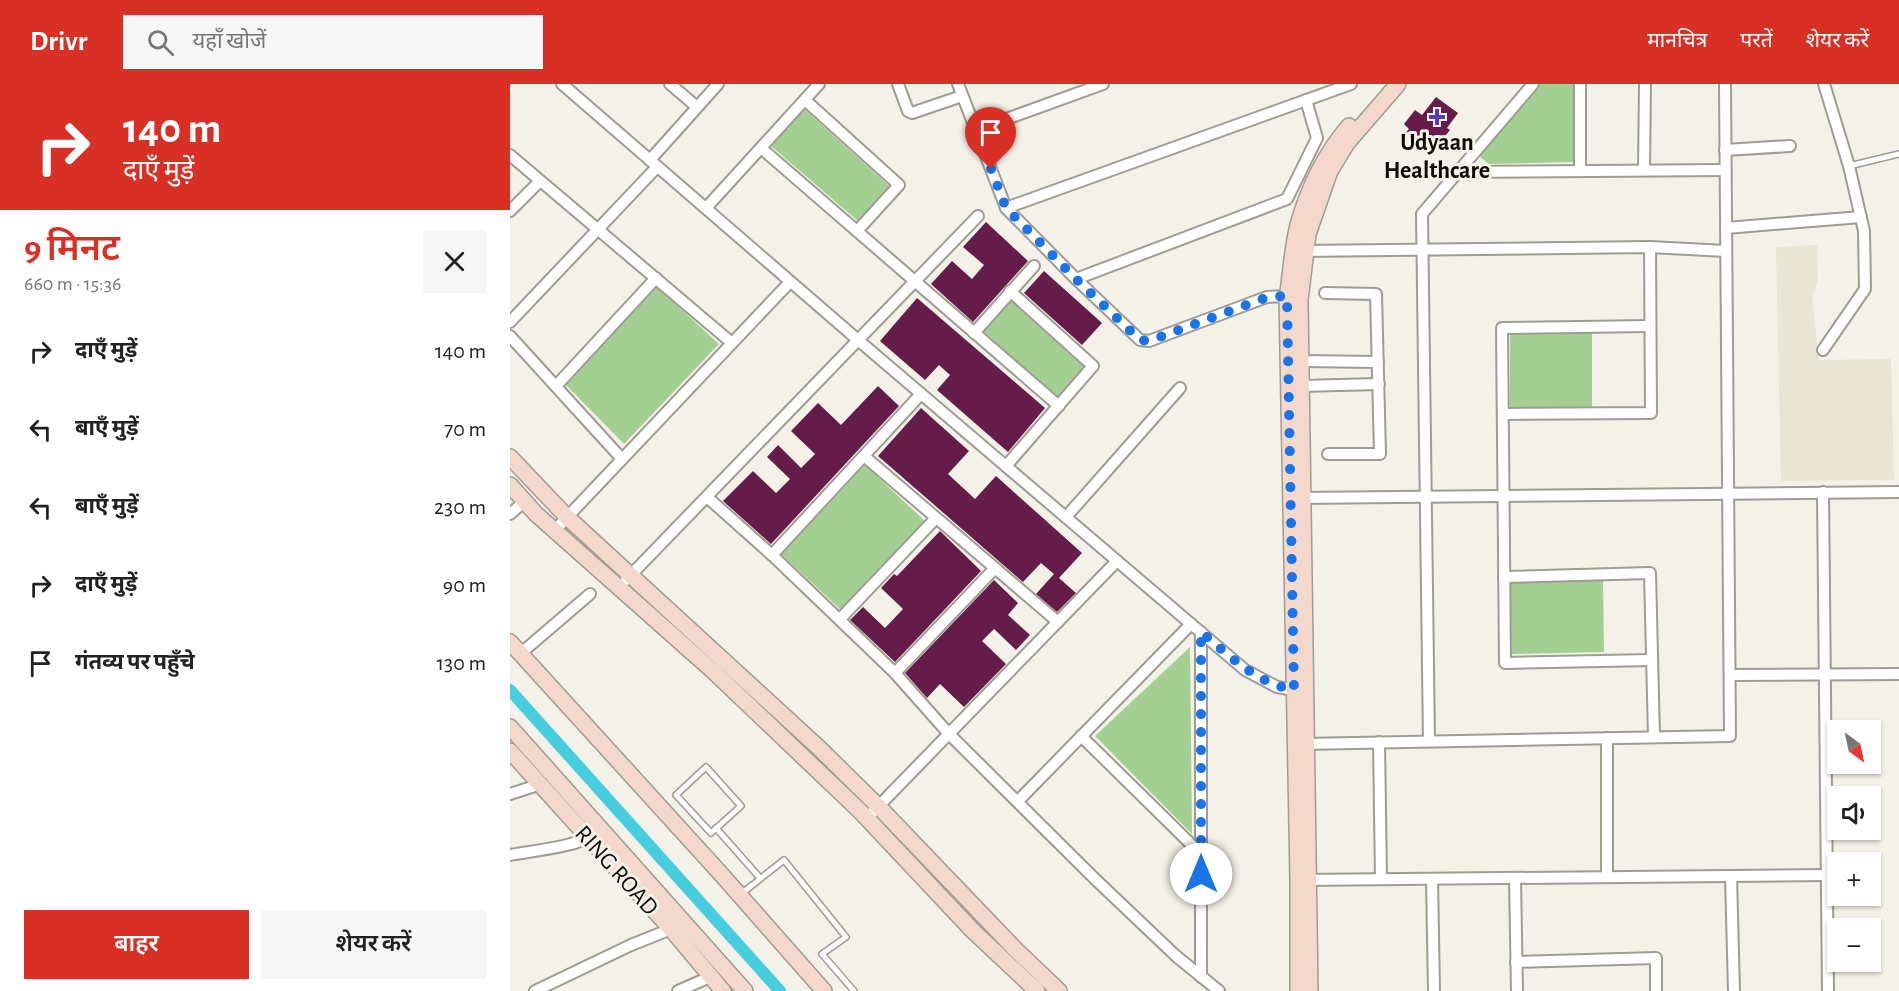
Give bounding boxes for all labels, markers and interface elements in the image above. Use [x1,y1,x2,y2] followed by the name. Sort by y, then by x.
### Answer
[123,15,543,69] search box
[144,26,177,59] icon: search
[30,28,87,56] text: Drivr
[192,30,266,52] text: यहाँ खोजें
[1647,30,1707,51] text: मानचित्र
[1740,30,1773,51] text: परतें
[1806,30,1869,51] text: शेयर करें
[965,107,1016,169] pin
[24,108,102,186] icon: right
[123,108,221,150] text: 140 m
[1428,108,1446,126] marker: Udyaan Healthcare
[974,116,1007,149] icon: arrive
[1384,131,1490,183] place label: Udyaan Healthcare
[123,157,194,184] text: दाएँ मुड़ें
[423,230,486,293] button: close
[24,231,120,267] text: 9 मिनट
[24,274,121,294] text: 660 m · 15:36
[24,335,57,368] icon: right
[75,339,137,361] text: दाएँ मुड़ें
[435,340,486,362] text: 140 m
[24,413,57,446] icon: left
[75,417,139,439] text: बाएँ मुड़ें
[444,418,486,440] text: 70 m
[24,491,57,524] icon: left
[75,495,139,517] text: बाएँ मुड़ें
[434,496,486,518] text: 230 m
[24,569,57,602] icon: right
[75,573,137,595] text: दाएँ मुड़ें
[443,574,486,596] text: 90 m
[24,647,57,680] icon: arrive
[75,651,195,673] text: गंतव्य पर पहुँचे
[437,652,486,674] text: 130 m
[1827,720,1881,774] north arrow
[1827,720,1881,972] map controls
[1827,786,1881,840] button: sound
[570,821,662,920] street label: RING ROAD
[1169,842,1233,906] position arrow
[1827,852,1881,906] button: +
[24,910,249,979] button: बाहर
[261,910,486,979] button: शेयर करें
[1827,918,1881,972] button: −

